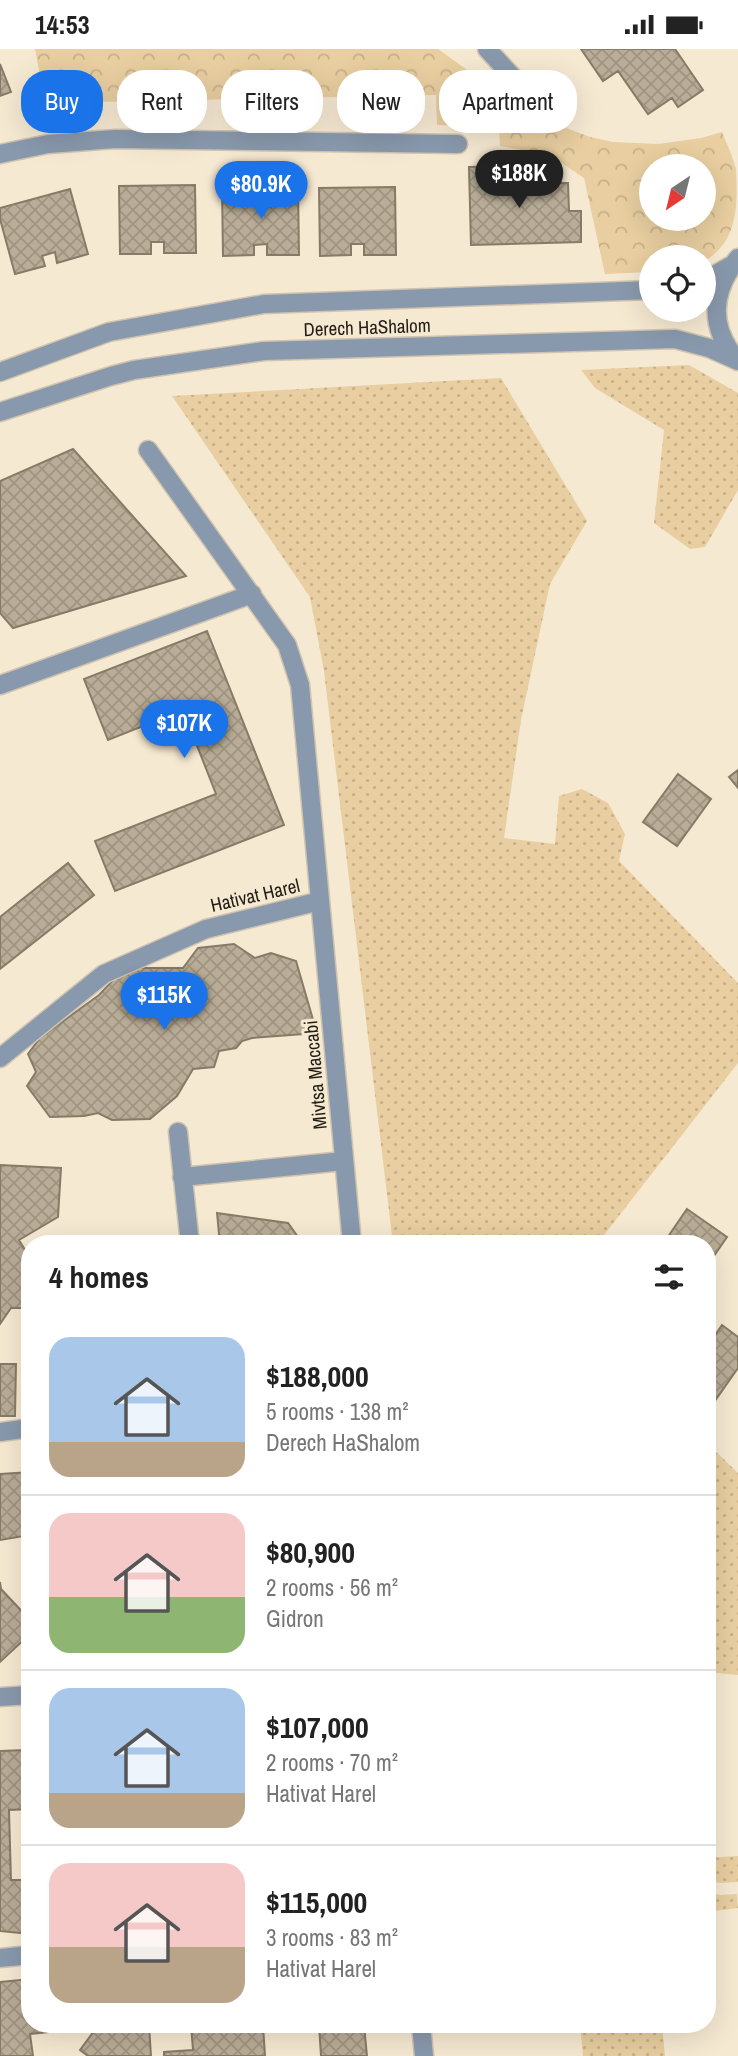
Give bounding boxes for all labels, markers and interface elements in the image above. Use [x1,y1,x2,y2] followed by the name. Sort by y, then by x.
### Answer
[35,7,90,42] text: 14:53
[21,70,103,133] chip: Buy
[117,70,207,133] chip: Rent
[221,70,323,133] chip: Filters
[337,70,425,133] chip: New
[439,70,577,133] chip: Apartment
[470,151,568,210] pin: $188K
[639,154,716,231] north arrow
[639,154,716,322] map controls
[491,157,547,188] text: $188K
[204,162,318,221] pin: $80.9K
[231,168,291,199] text: $80.9K
[639,245,716,322] button: locate
[303,312,431,342] street label: Derech HaShalom
[135,701,233,760] pin: $107K
[156,707,212,738] text: $107K
[208,872,302,918] street label: Hativat Harel
[115,972,213,1032] pin: $115K
[137,979,191,1010] text: $115K
[297,1020,333,1130] street label: Mivtsa Maccabi
[49,1257,149,1297] text: 4 homes
[650,1258,688,1296] icon: filters
[266,1356,369,1396] text: $188,000
[105,1365,189,1449] icon: home
[266,1396,409,1427] text: 5 rooms · 138 m²
[266,1427,420,1458] text: Derech HaShalom
[266,1532,355,1572] text: $80,900
[105,1541,189,1625] icon: home
[266,1572,398,1603] text: 2 rooms · 56 m²
[266,1603,324,1634] text: Gidron
[266,1707,369,1747] text: $107,000
[105,1716,189,1800] icon: home
[266,1747,398,1778] text: 2 rooms · 70 m²
[266,1778,376,1809] text: Hativat Harel
[266,1882,367,1922] text: $115,000
[105,1891,189,1975] icon: home
[266,1922,398,1953] text: 3 rooms · 83 m²
[266,1953,376,1984] text: Hativat Harel

